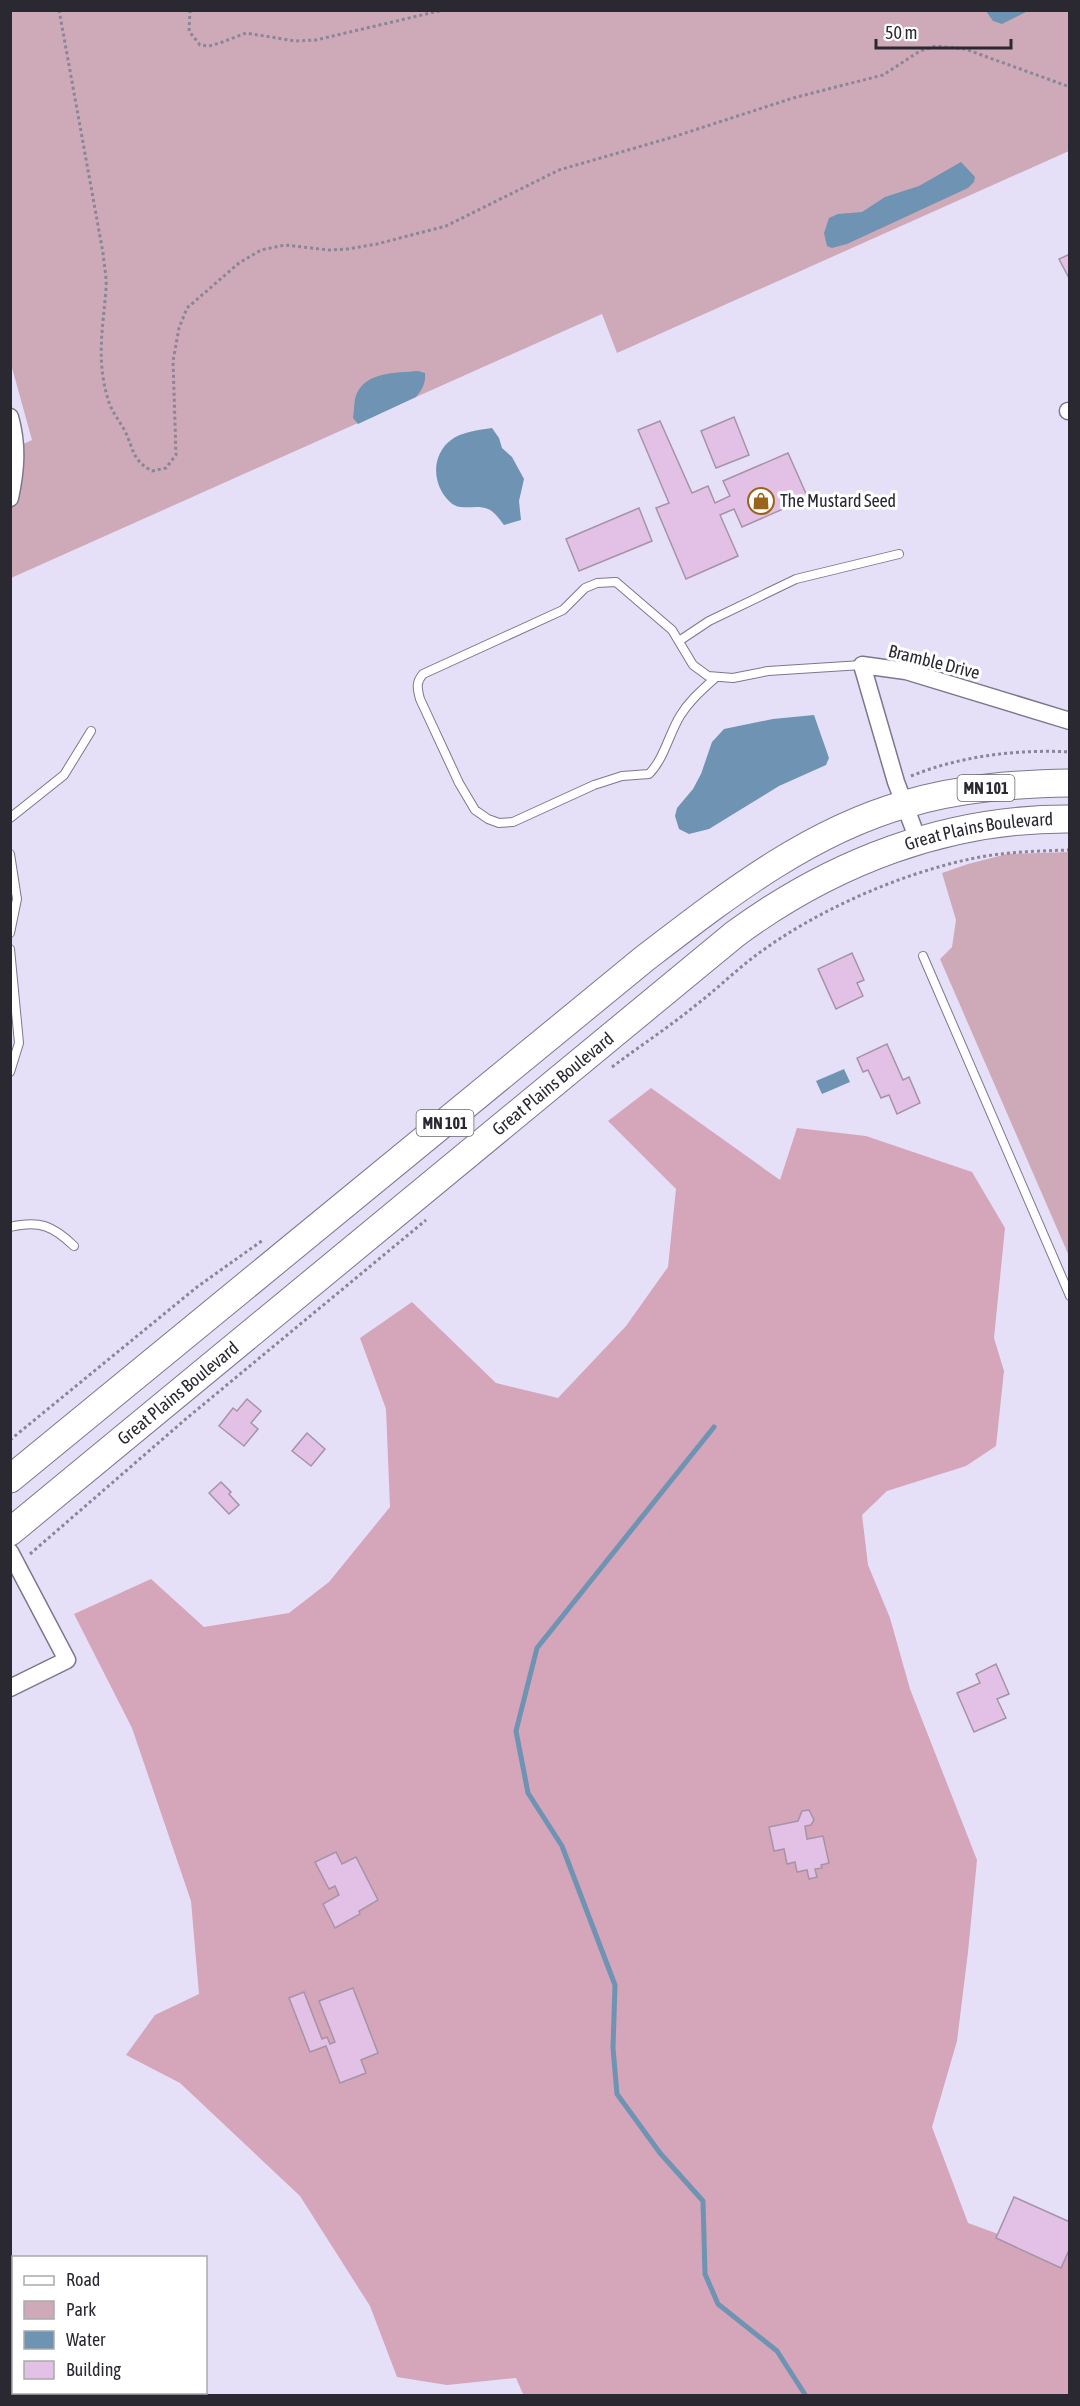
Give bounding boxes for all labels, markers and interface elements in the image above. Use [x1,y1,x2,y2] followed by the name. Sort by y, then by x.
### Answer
[876,12,1011,50] scale bar
[885,22,917,43] text: 50 m
[746,486,776,516] shop icon: The Mustard Seed
[780,490,896,511] place label: The Mustard Seed
[886,640,982,683] street label: Bramble Drive
[958,775,1014,801] road number: MN 101
[902,808,1053,854] street label: Great Plains Boulevard
[488,1028,618,1140] street label: Great Plains Boulevard
[416,1110,474,1136] road number: MN 101
[113,1337,243,1449] street label: Great Plains Boulevard
[12,2256,207,2394] legend
[66,2269,100,2290] text: Road
[66,2299,96,2320] text: Park
[66,2329,106,2350] text: Water
[66,2359,121,2380] text: Building

